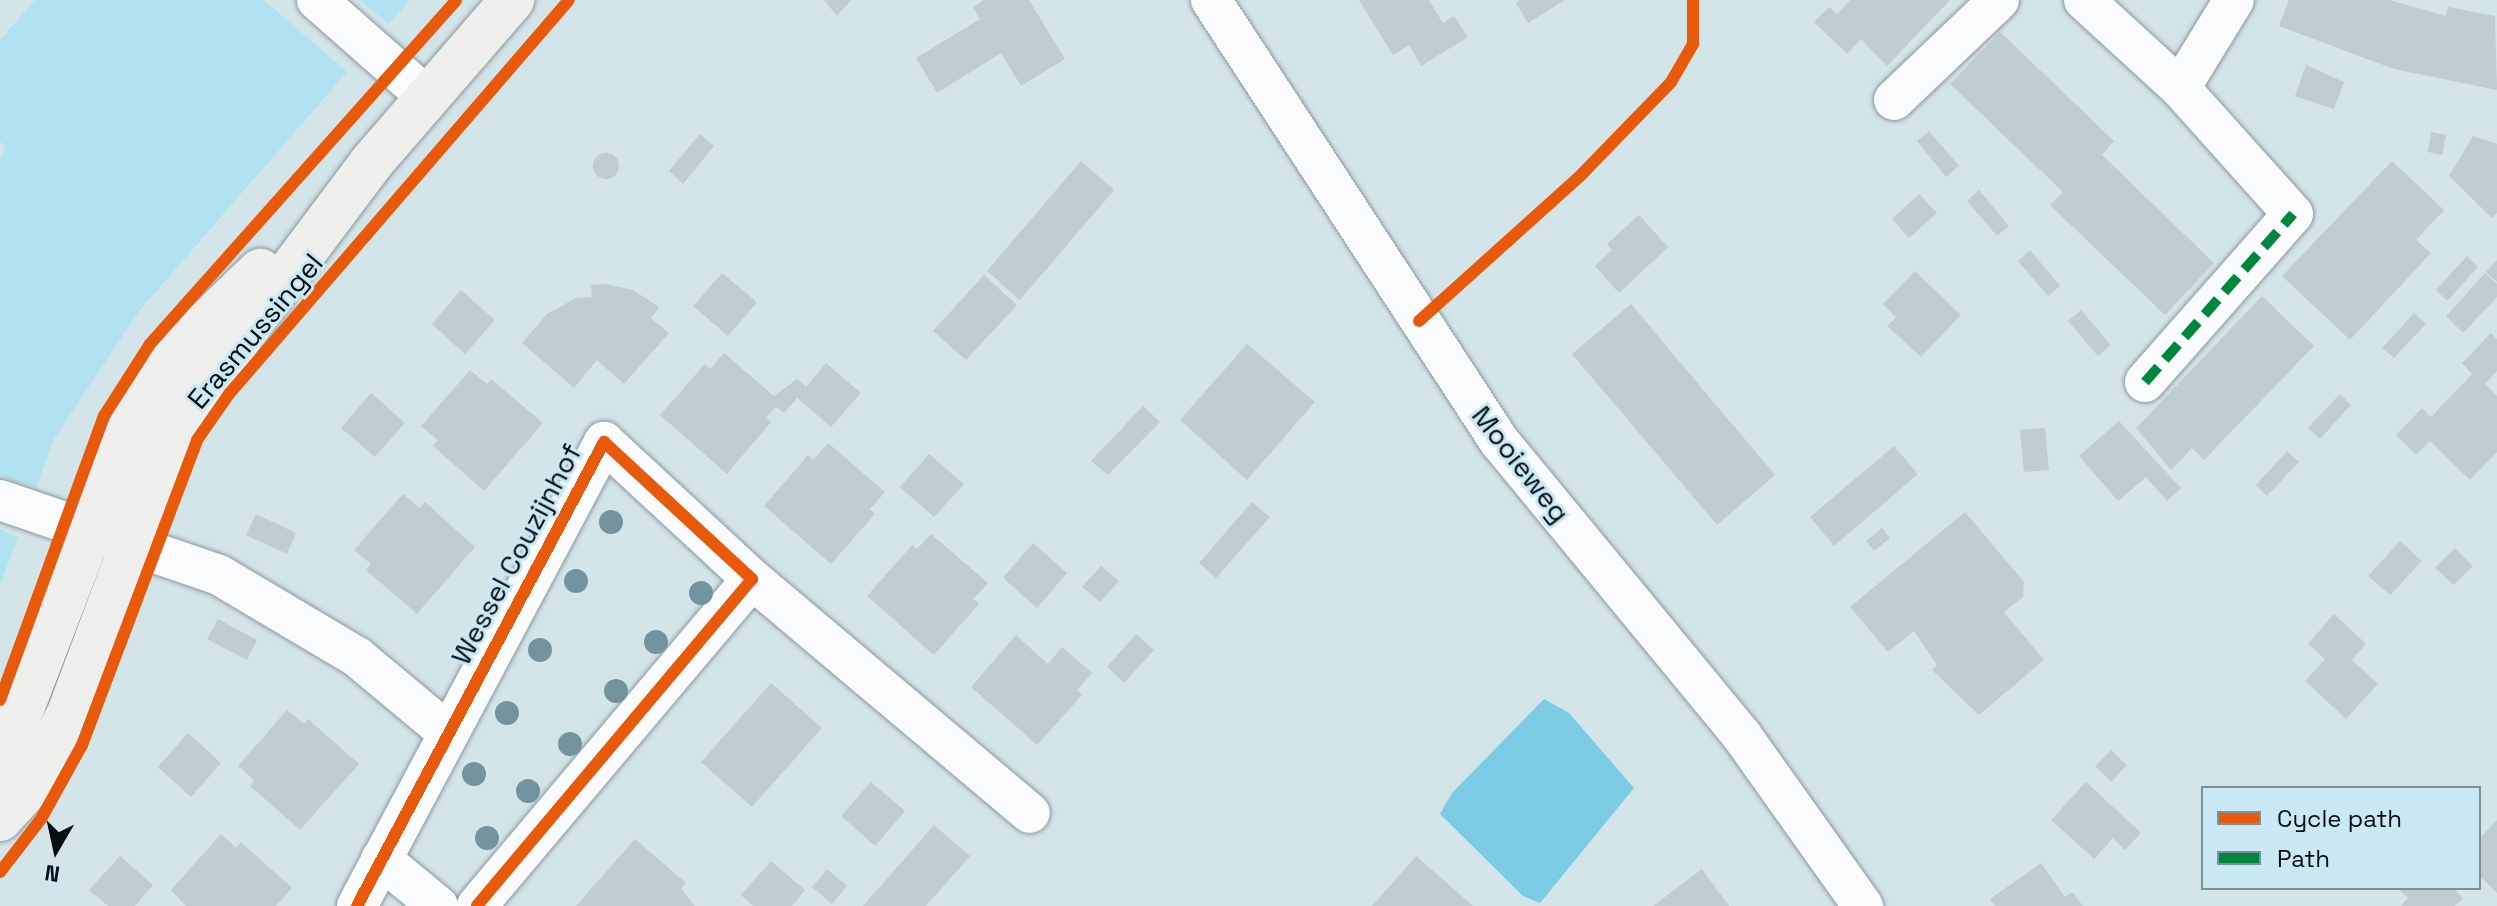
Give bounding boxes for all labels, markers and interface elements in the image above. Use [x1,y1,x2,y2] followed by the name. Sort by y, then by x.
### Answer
[180,246,330,416] street label: Erasmussingel
[1465,399,1577,529] street label: Mooieweg
[444,438,588,670] street label: Wessel Couzijnhof
[2201,786,2481,890] legend
[2277,803,2402,834] text: Cycle path
[16,810,96,890] north arrow
[2277,843,2330,874] text: Path
[43,859,62,889] text: N

